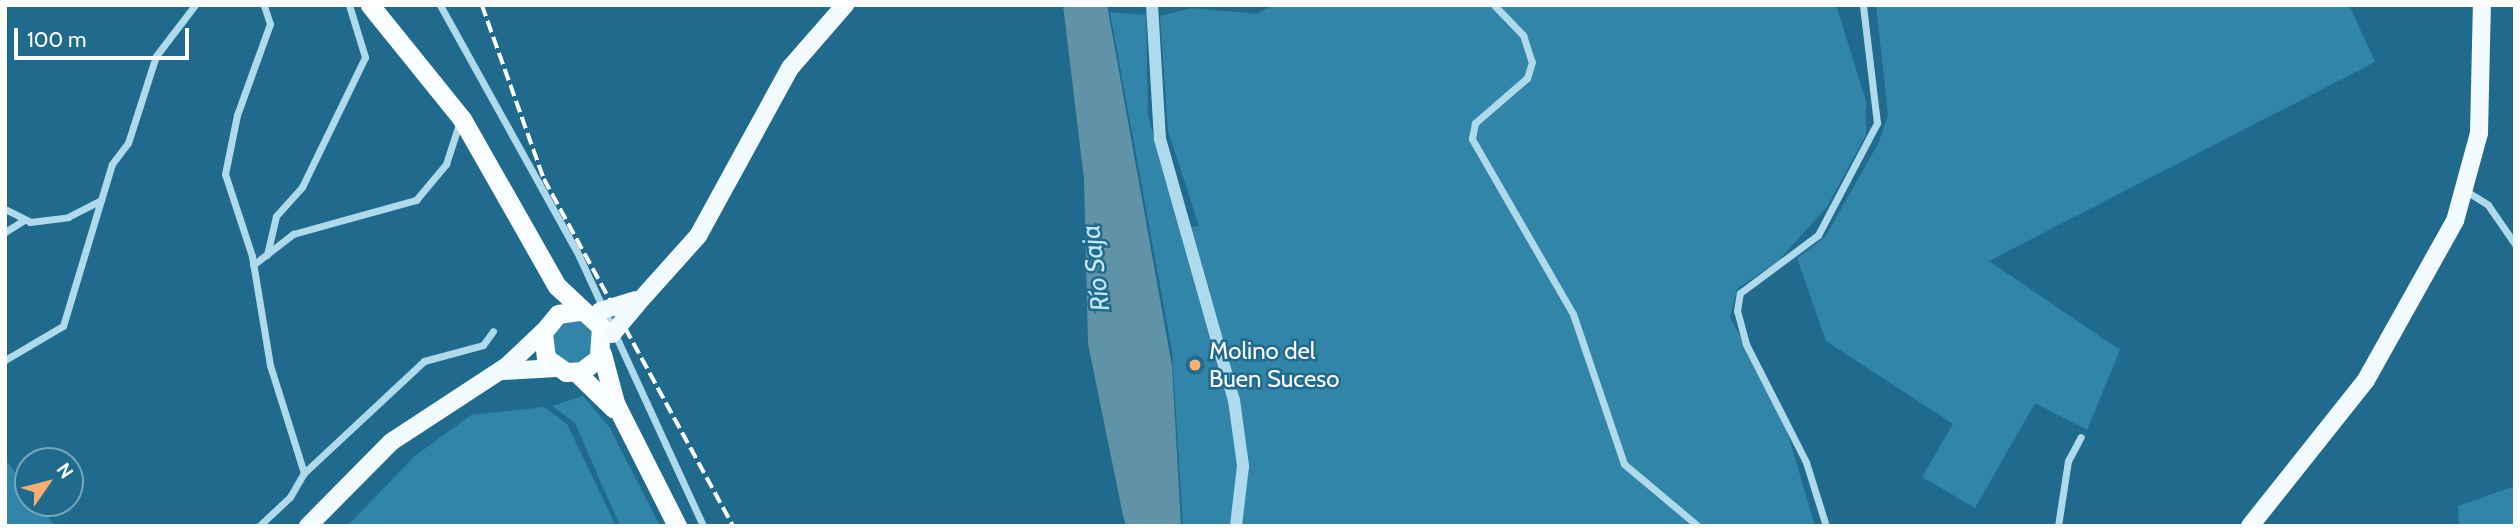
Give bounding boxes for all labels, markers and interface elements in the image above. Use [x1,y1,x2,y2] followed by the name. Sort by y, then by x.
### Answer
[18,14,192,58] scale bar
[27,27,86,52] text: 100 m
[1075,223,1117,313] water label: Río Saja
[1209,337,1339,393] place label: Molino del Buen Suceso
[1187,357,1203,373] marker: Molino del Buen Suceso
[14,447,84,517] north arrow
[52,459,78,483] text: N

